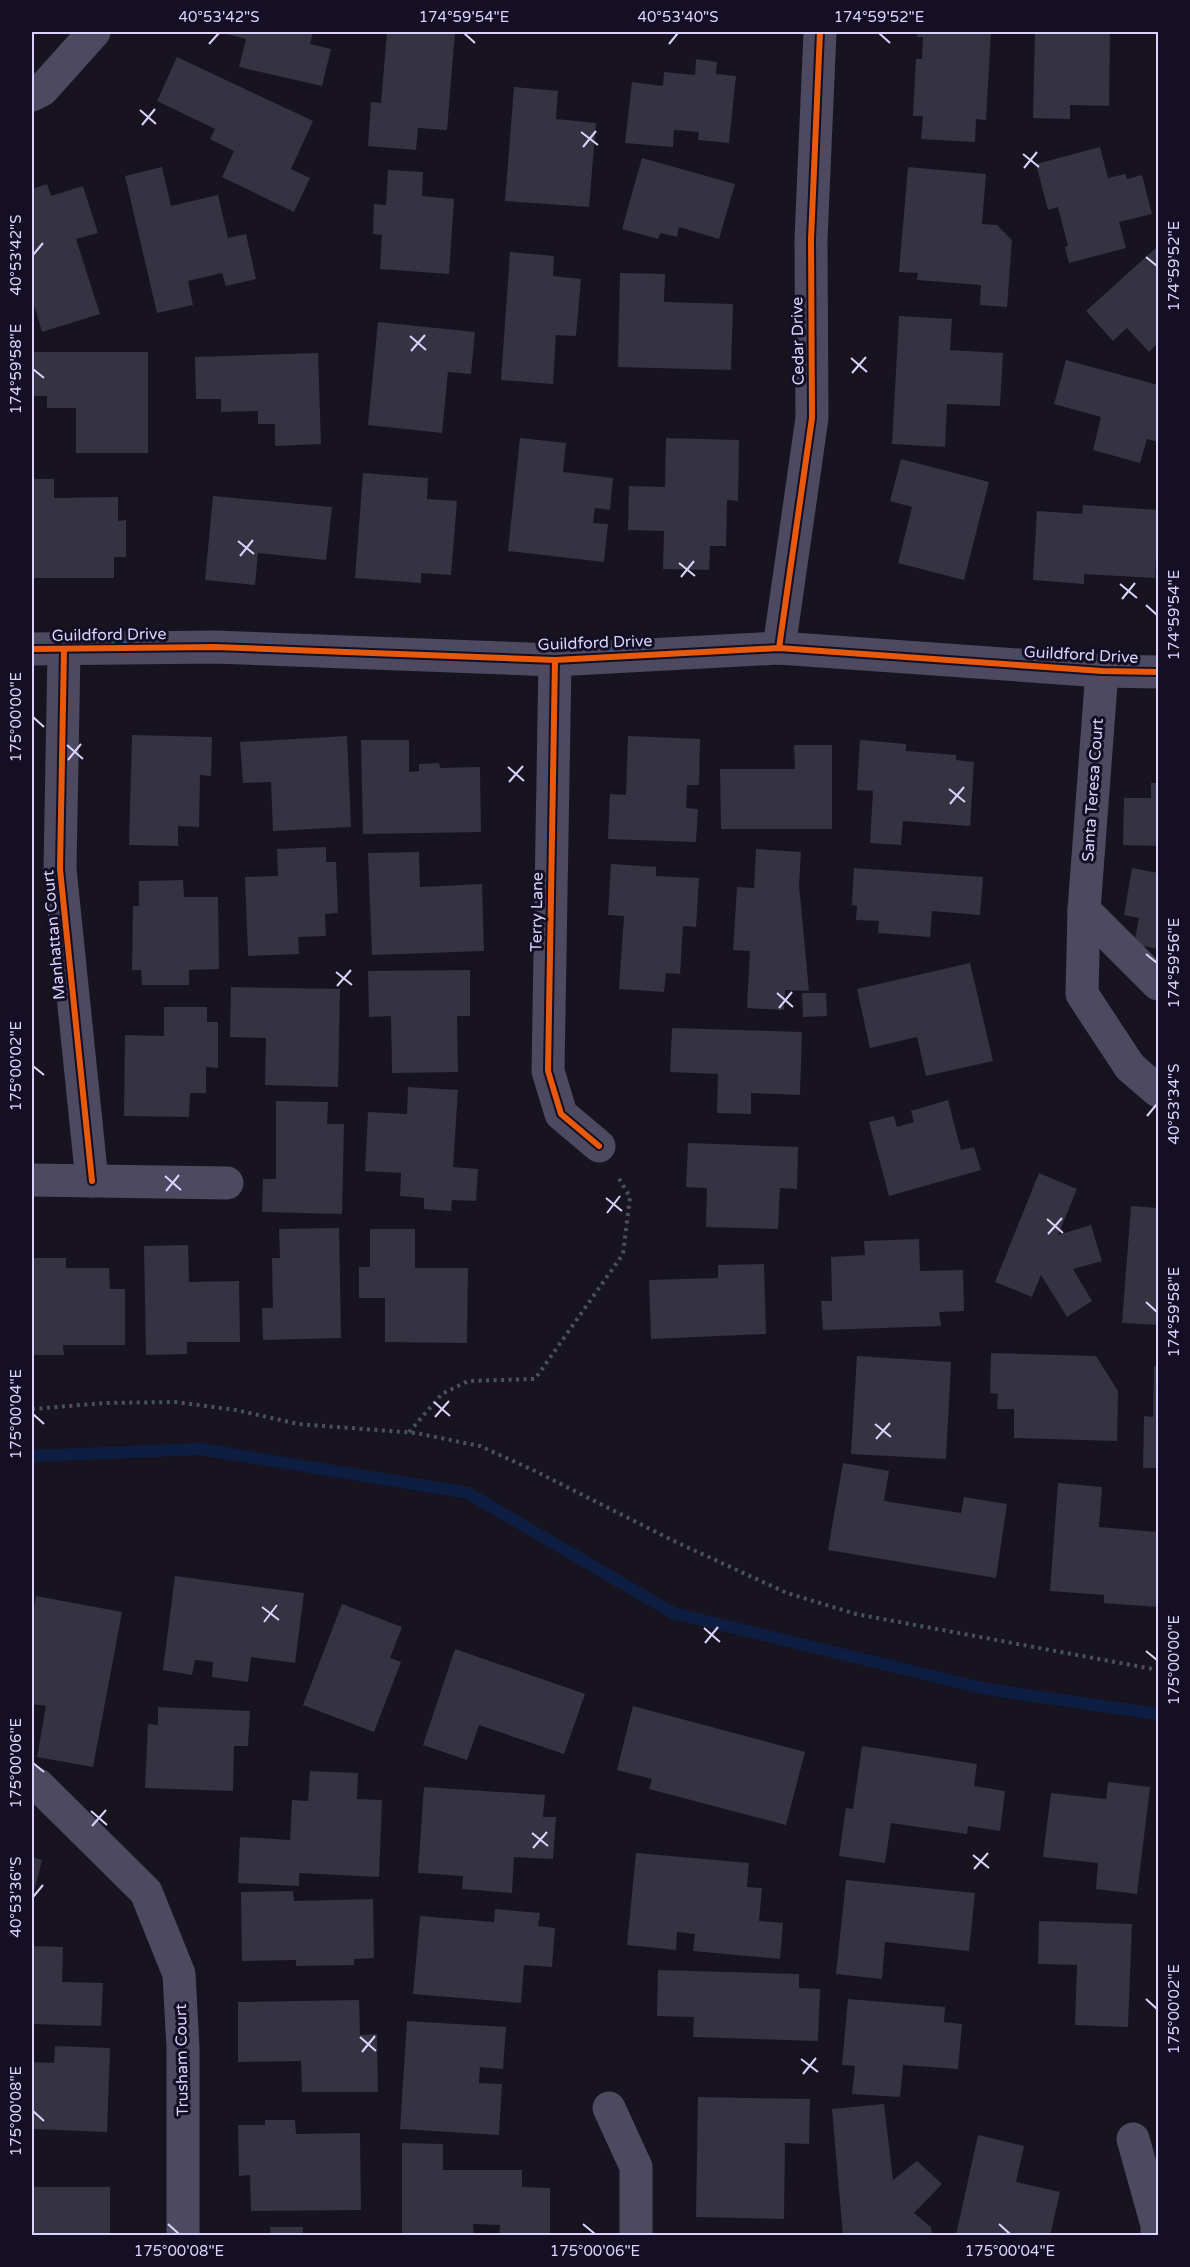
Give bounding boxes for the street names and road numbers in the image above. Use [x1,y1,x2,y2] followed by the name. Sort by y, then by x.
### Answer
[787,296,809,386] street label: Cedar Drive
[51,624,167,646] street label: Guildford Drive
[537,631,653,655] street label: Guildford Drive
[1023,642,1139,668] street label: Guildford Drive
[1078,718,1108,862] street label: Santa Teresa Court
[38,869,70,1001] street label: Manhattan Court
[526,872,548,952] street label: Terry Lane
[171,2004,193,2116] street label: Trusham Court

